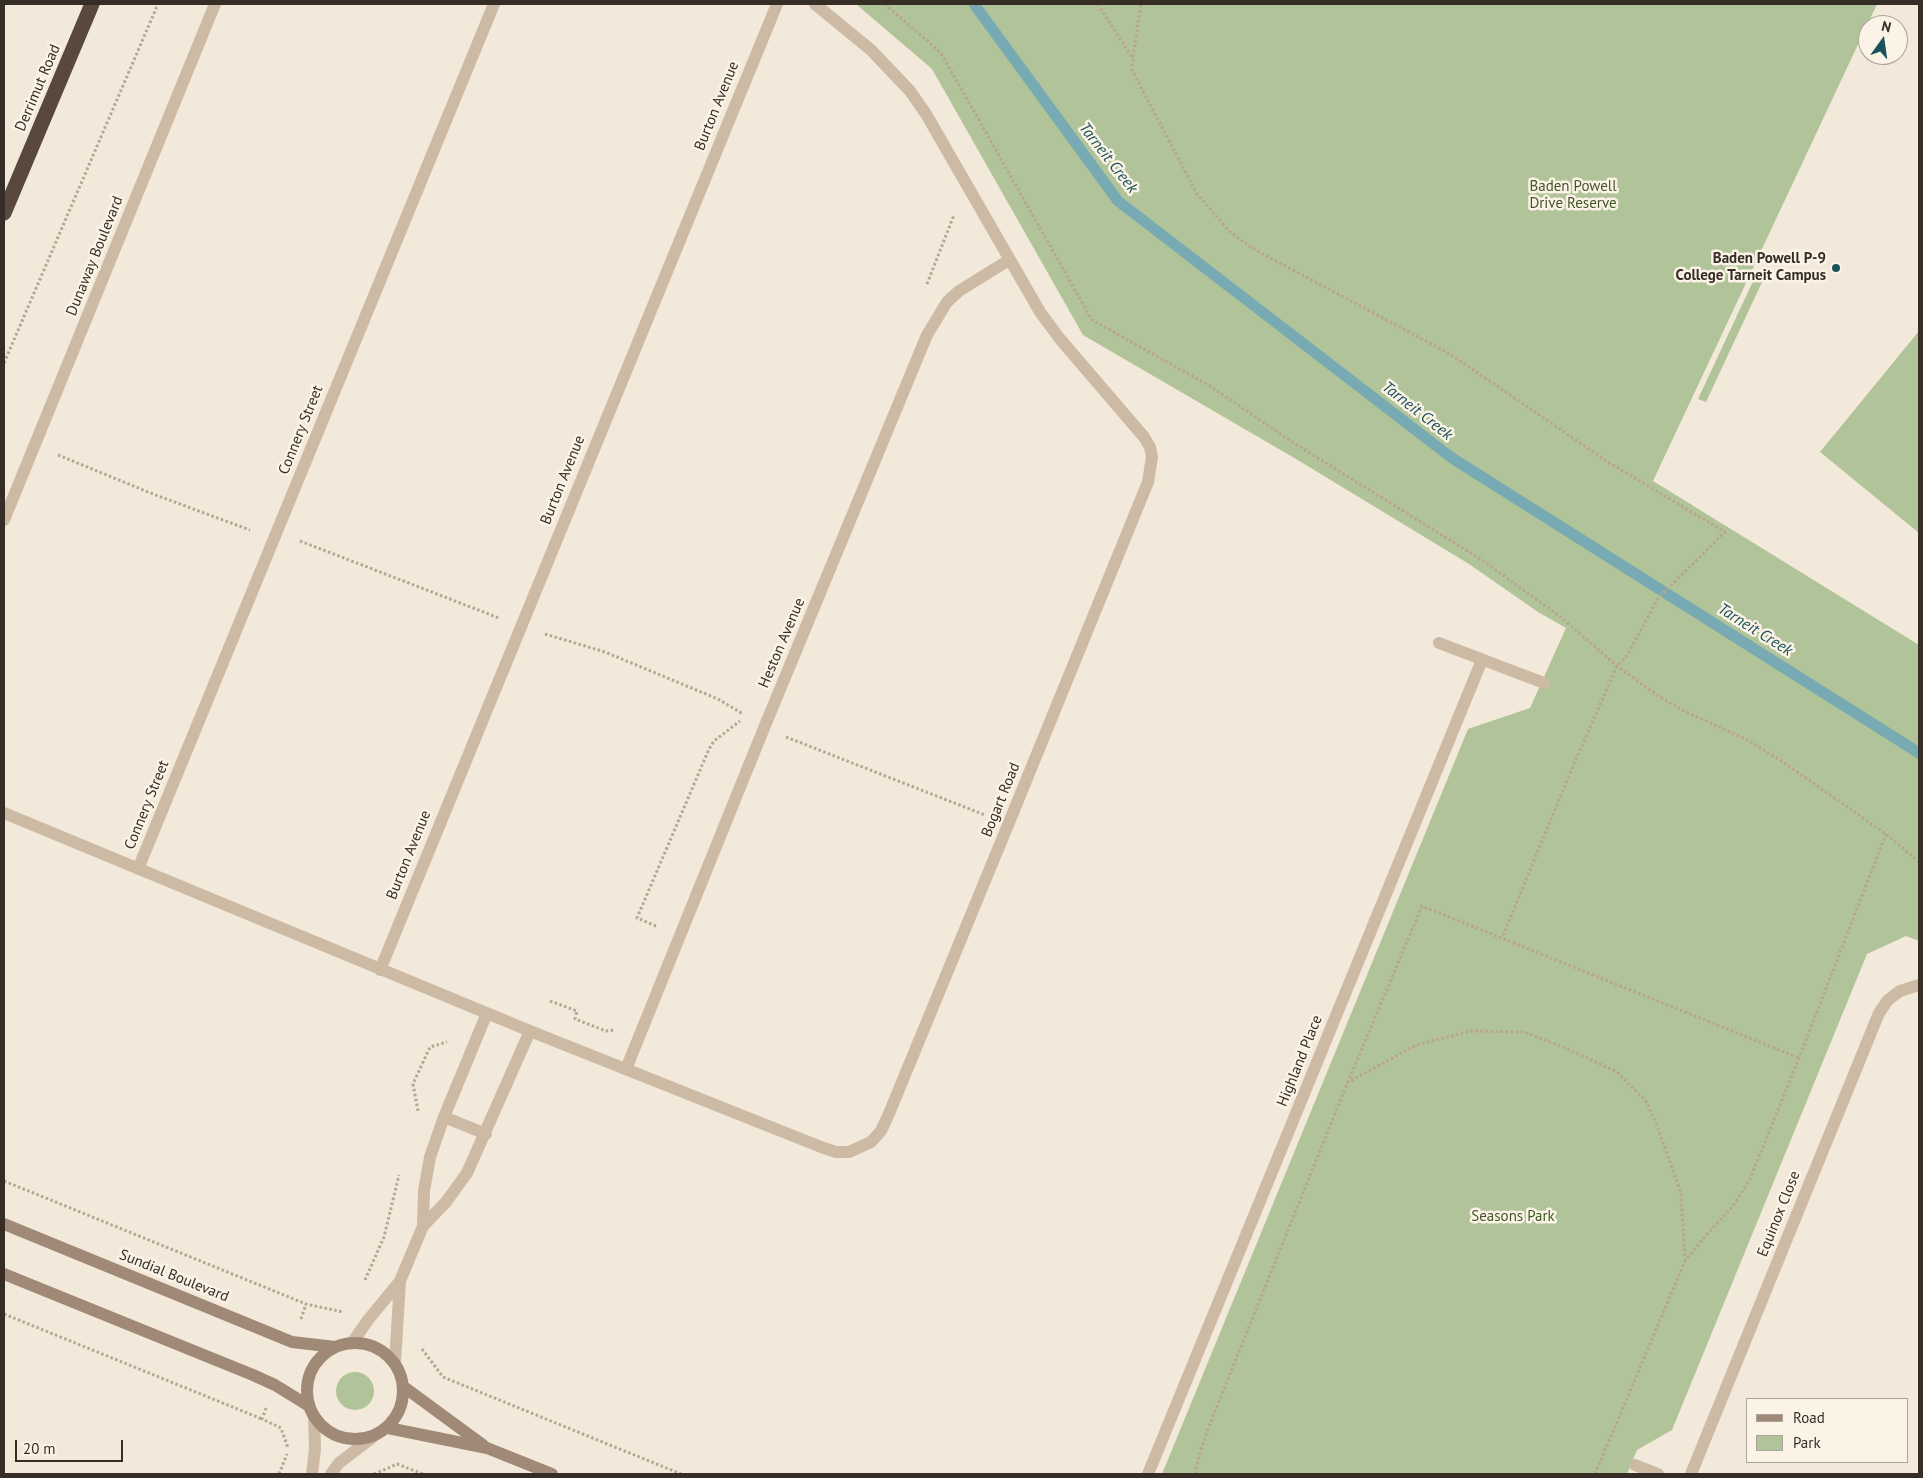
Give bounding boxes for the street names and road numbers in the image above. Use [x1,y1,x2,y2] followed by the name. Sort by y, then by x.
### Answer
[12,42,64,134] street label: Derrimut Road
[691,59,743,153] street label: Burton Avenue
[63,194,127,318] street label: Dunaway Boulevard
[275,383,327,477] street label: Connery Street
[537,433,589,527] street label: Burton Avenue
[755,595,809,691] street label: Heston Avenue
[121,758,173,852] street label: Connery Street
[978,760,1024,840] street label: Bogart Road
[383,808,435,902] street label: Burton Avenue
[1274,1013,1326,1109] street label: Highland Place
[1754,1169,1804,1259] street label: Equinox Close
[117,1246,231,1306] street label: Sundial Boulevard

